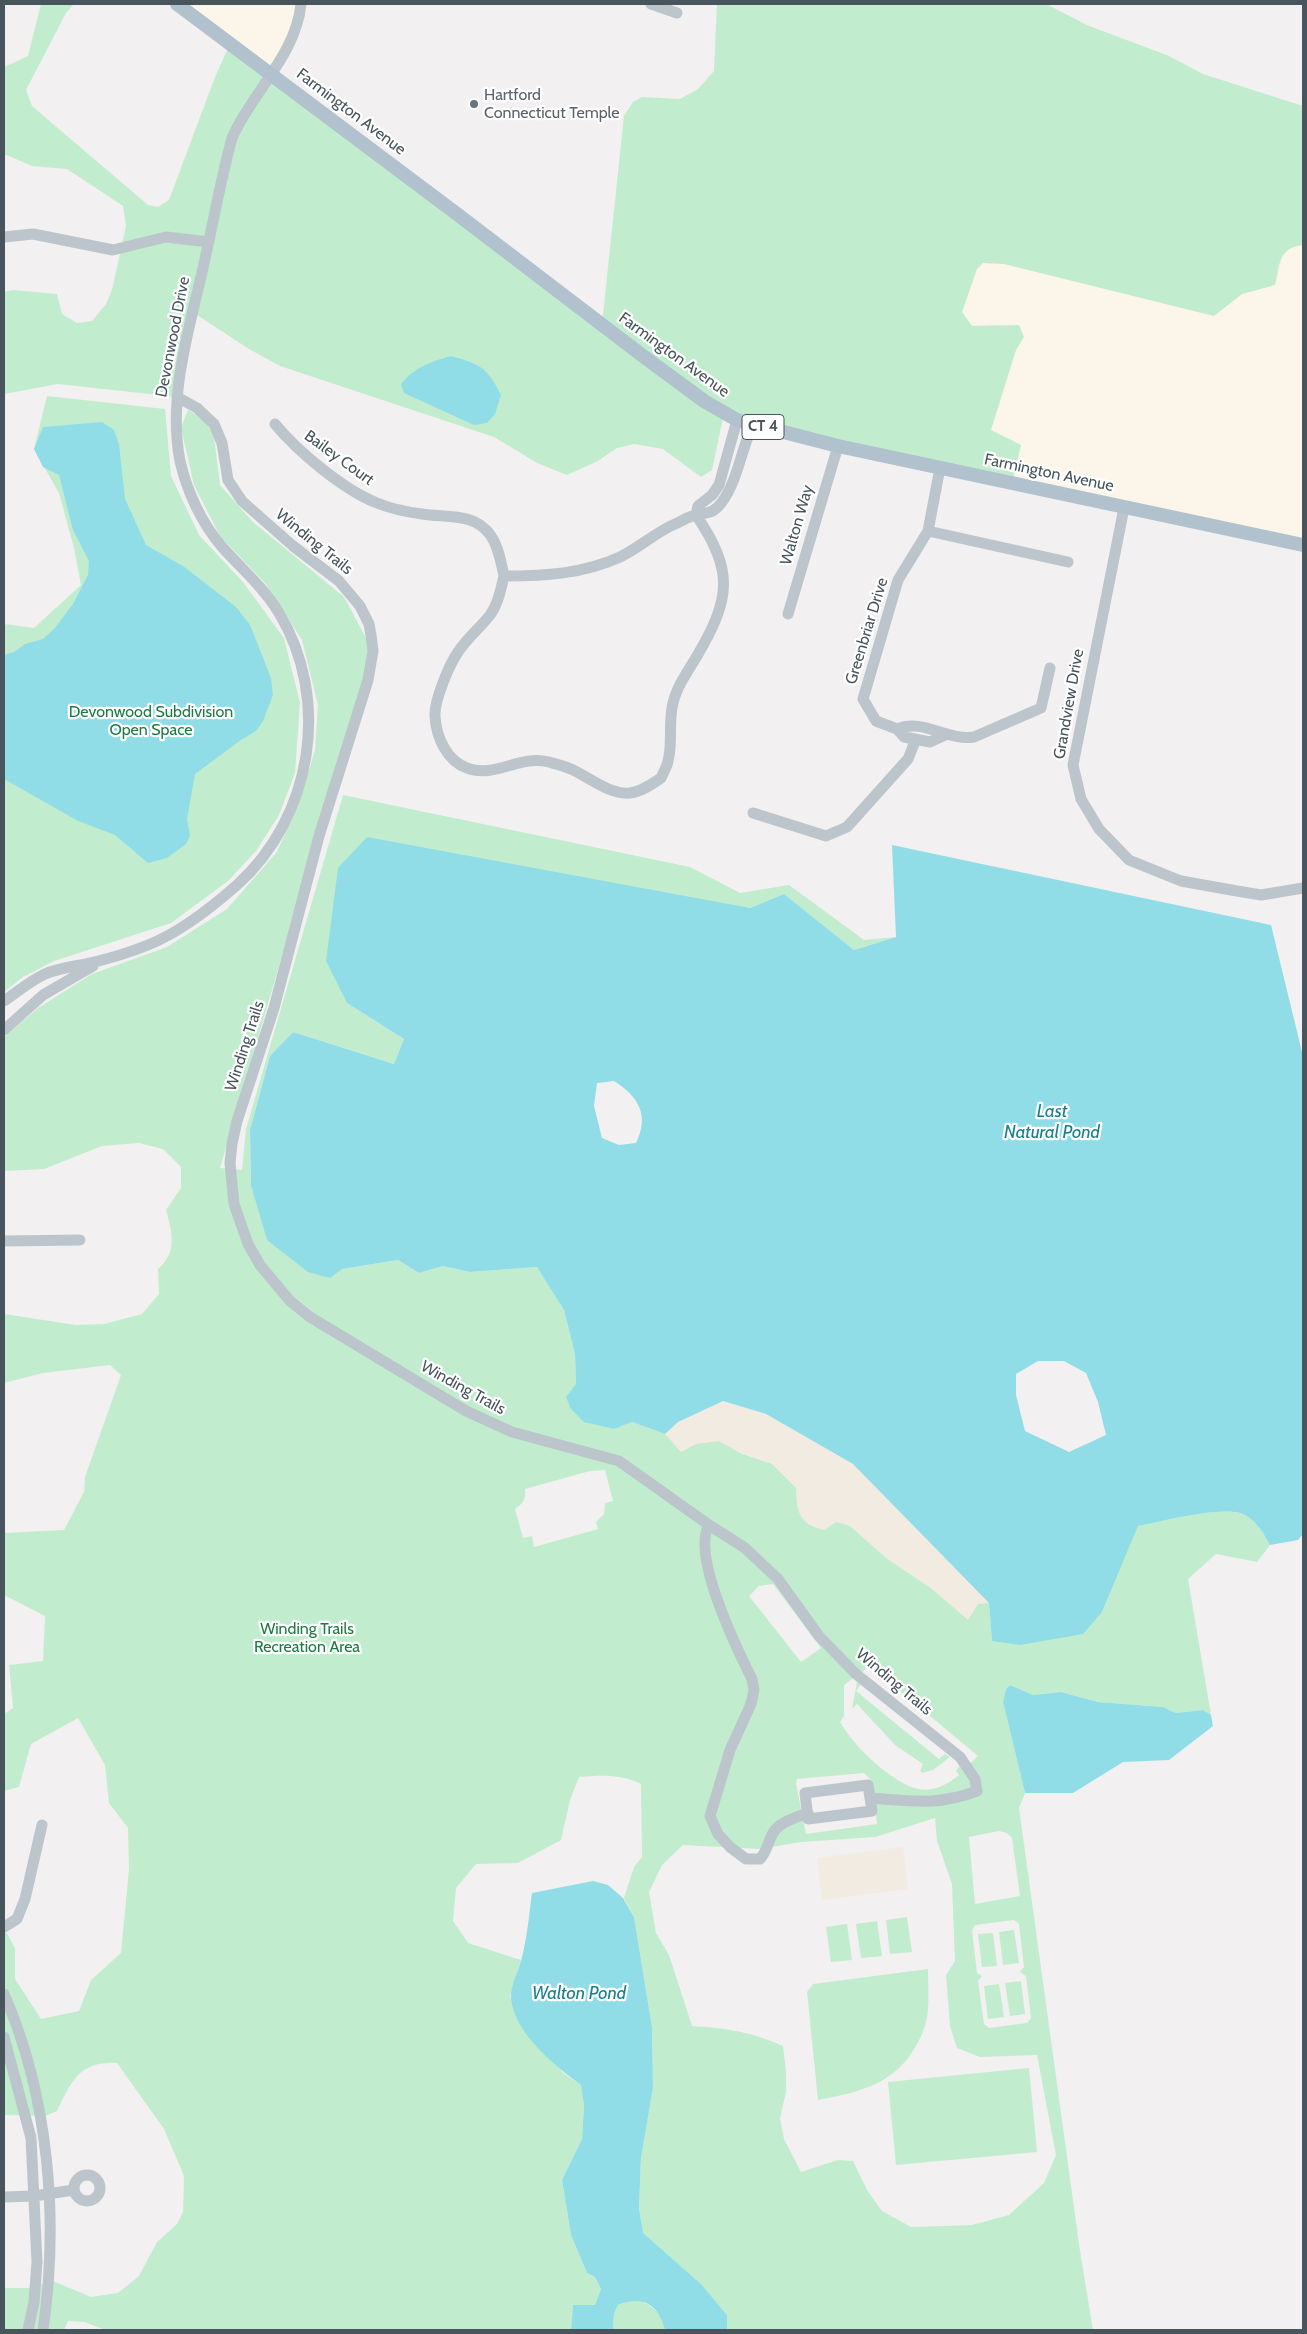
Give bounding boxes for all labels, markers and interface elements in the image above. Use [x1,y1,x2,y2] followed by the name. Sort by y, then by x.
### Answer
[293,65,409,159] street label: Farmington Avenue
[484,85,619,123] place label: Hartford Connecticut Temple
[468,98,480,110] marker: Hartford Connecticut Temple
[152,275,194,399] street label: Devonwood Drive
[615,308,733,402] street label: Farmington Avenue
[742,414,784,440] road number: CT 4
[300,426,378,490] street label: Bailey Court
[982,450,1116,496] street label: Farmington Avenue
[776,483,818,567] street label: Walton Way
[272,505,356,579] street label: Winding Trails
[842,575,892,687] street label: Greenbriar Drive
[1050,647,1088,761] street label: Grandview Drive
[69,702,233,740] park label: Devonwood Subdivision Open Space
[221,998,269,1094] street label: Winding Trails
[1004,1101,1100,1144] water label: Last Natural Pond
[417,1357,509,1419] street label: Winding Trails
[254,1619,360,1657] park label: Winding Trails Recreation Area
[852,1645,936,1719] street label: Winding Trails
[532,1983,626,2005] water label: Walton Pond

